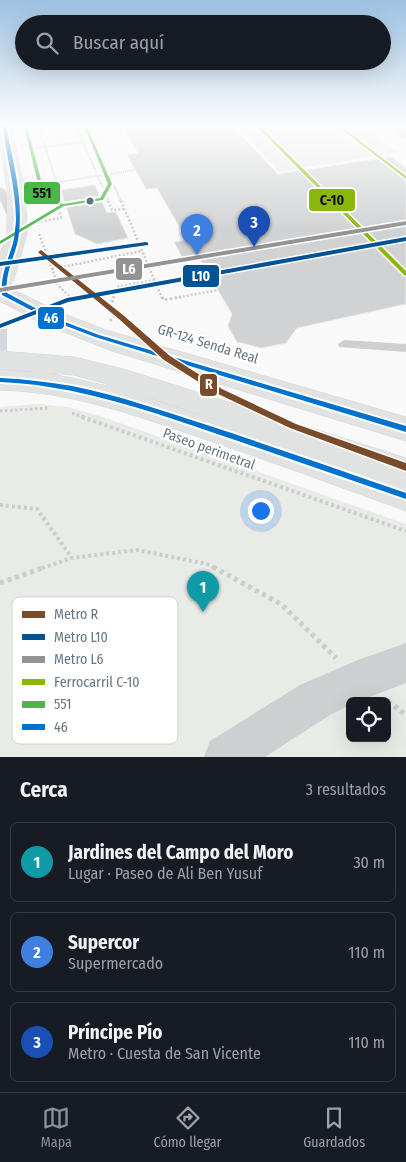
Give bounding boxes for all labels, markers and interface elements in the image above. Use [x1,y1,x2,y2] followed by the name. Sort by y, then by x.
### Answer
[15,15,391,70] search box
[33,29,61,57] icon: search
[73,31,164,54] text: Buscar aquí
[23,181,61,205] line badge: 551
[33,185,51,202] text: 551
[308,188,356,212] line badge: C-10
[320,192,345,209] text: C-10
[85,196,95,206] unlabelled marker
[238,206,270,247] pin: 3
[181,214,213,255] pin: 2
[115,257,143,281] line badge: L6
[122,261,136,278] text: L6
[182,264,220,288] line badge: L10
[192,268,211,285] text: L10
[37,306,65,330] line badge: 46
[44,310,58,327] text: 46
[156,321,261,367] street label: GR-124 Senda Real
[199,373,218,397] line badge: R
[205,376,213,393] text: R
[161,424,258,474] street label: Paseo perimetral
[248,498,274,524] your location
[187,571,219,612] pin: 1
[12,597,178,744] legend
[54,606,99,623] text: Metro R
[54,629,108,646] text: Metro L10
[54,651,103,668] text: Metro L6
[54,674,140,691] text: Ferrocarril C-10
[54,696,72,713] text: 551
[346,697,391,742] map controls
[346,697,391,742] button: locate
[54,719,68,736] text: 46
[20,777,68,803] text: Cerca
[306,780,386,799] text: 3 resultados
[68,841,293,864] text: Jardines del Campo del Moro
[34,853,40,872] text: 1
[353,853,385,872] text: 30 m
[68,864,262,883] text: Lugar · Paseo de Ali Ben Yusuf
[68,931,139,954] text: Supercor
[33,943,41,962] text: 2
[348,943,385,962] text: 110 m
[68,954,163,973] text: Supermercado
[68,1021,162,1044] text: Príncipe Pío
[33,1033,41,1052] text: 3
[348,1033,385,1052] text: 110 m
[68,1044,261,1063] text: Metro · Cuesta de San Vicente
[41,1104,72,1151] tab: Mapa
[154,1104,222,1151] tab: Cómo llegar
[303,1104,365,1151] tab: Guardados

